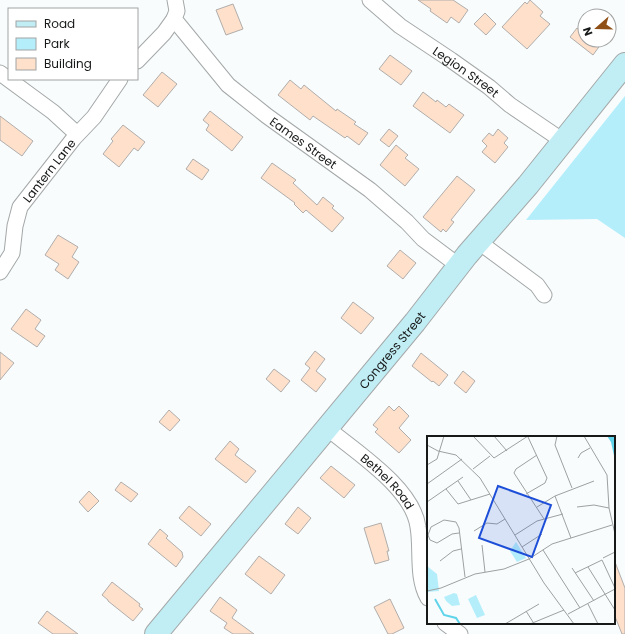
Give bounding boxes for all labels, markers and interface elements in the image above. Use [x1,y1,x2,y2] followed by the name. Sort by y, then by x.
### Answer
[8,8,138,80] legend
[577,8,617,48] north arrow
[44,15,75,32] text: Road
[579,25,597,38] text: N
[44,35,71,52] text: Park
[430,42,503,101] street label: Legion Street
[44,55,92,72] text: Building
[267,112,341,172] street label: Eames Street
[18,135,79,206] street label: Lantern Lane
[355,308,429,392] street label: Congress Street
[427,436,615,624] inset map
[357,449,419,512] street label: Bethel Road

